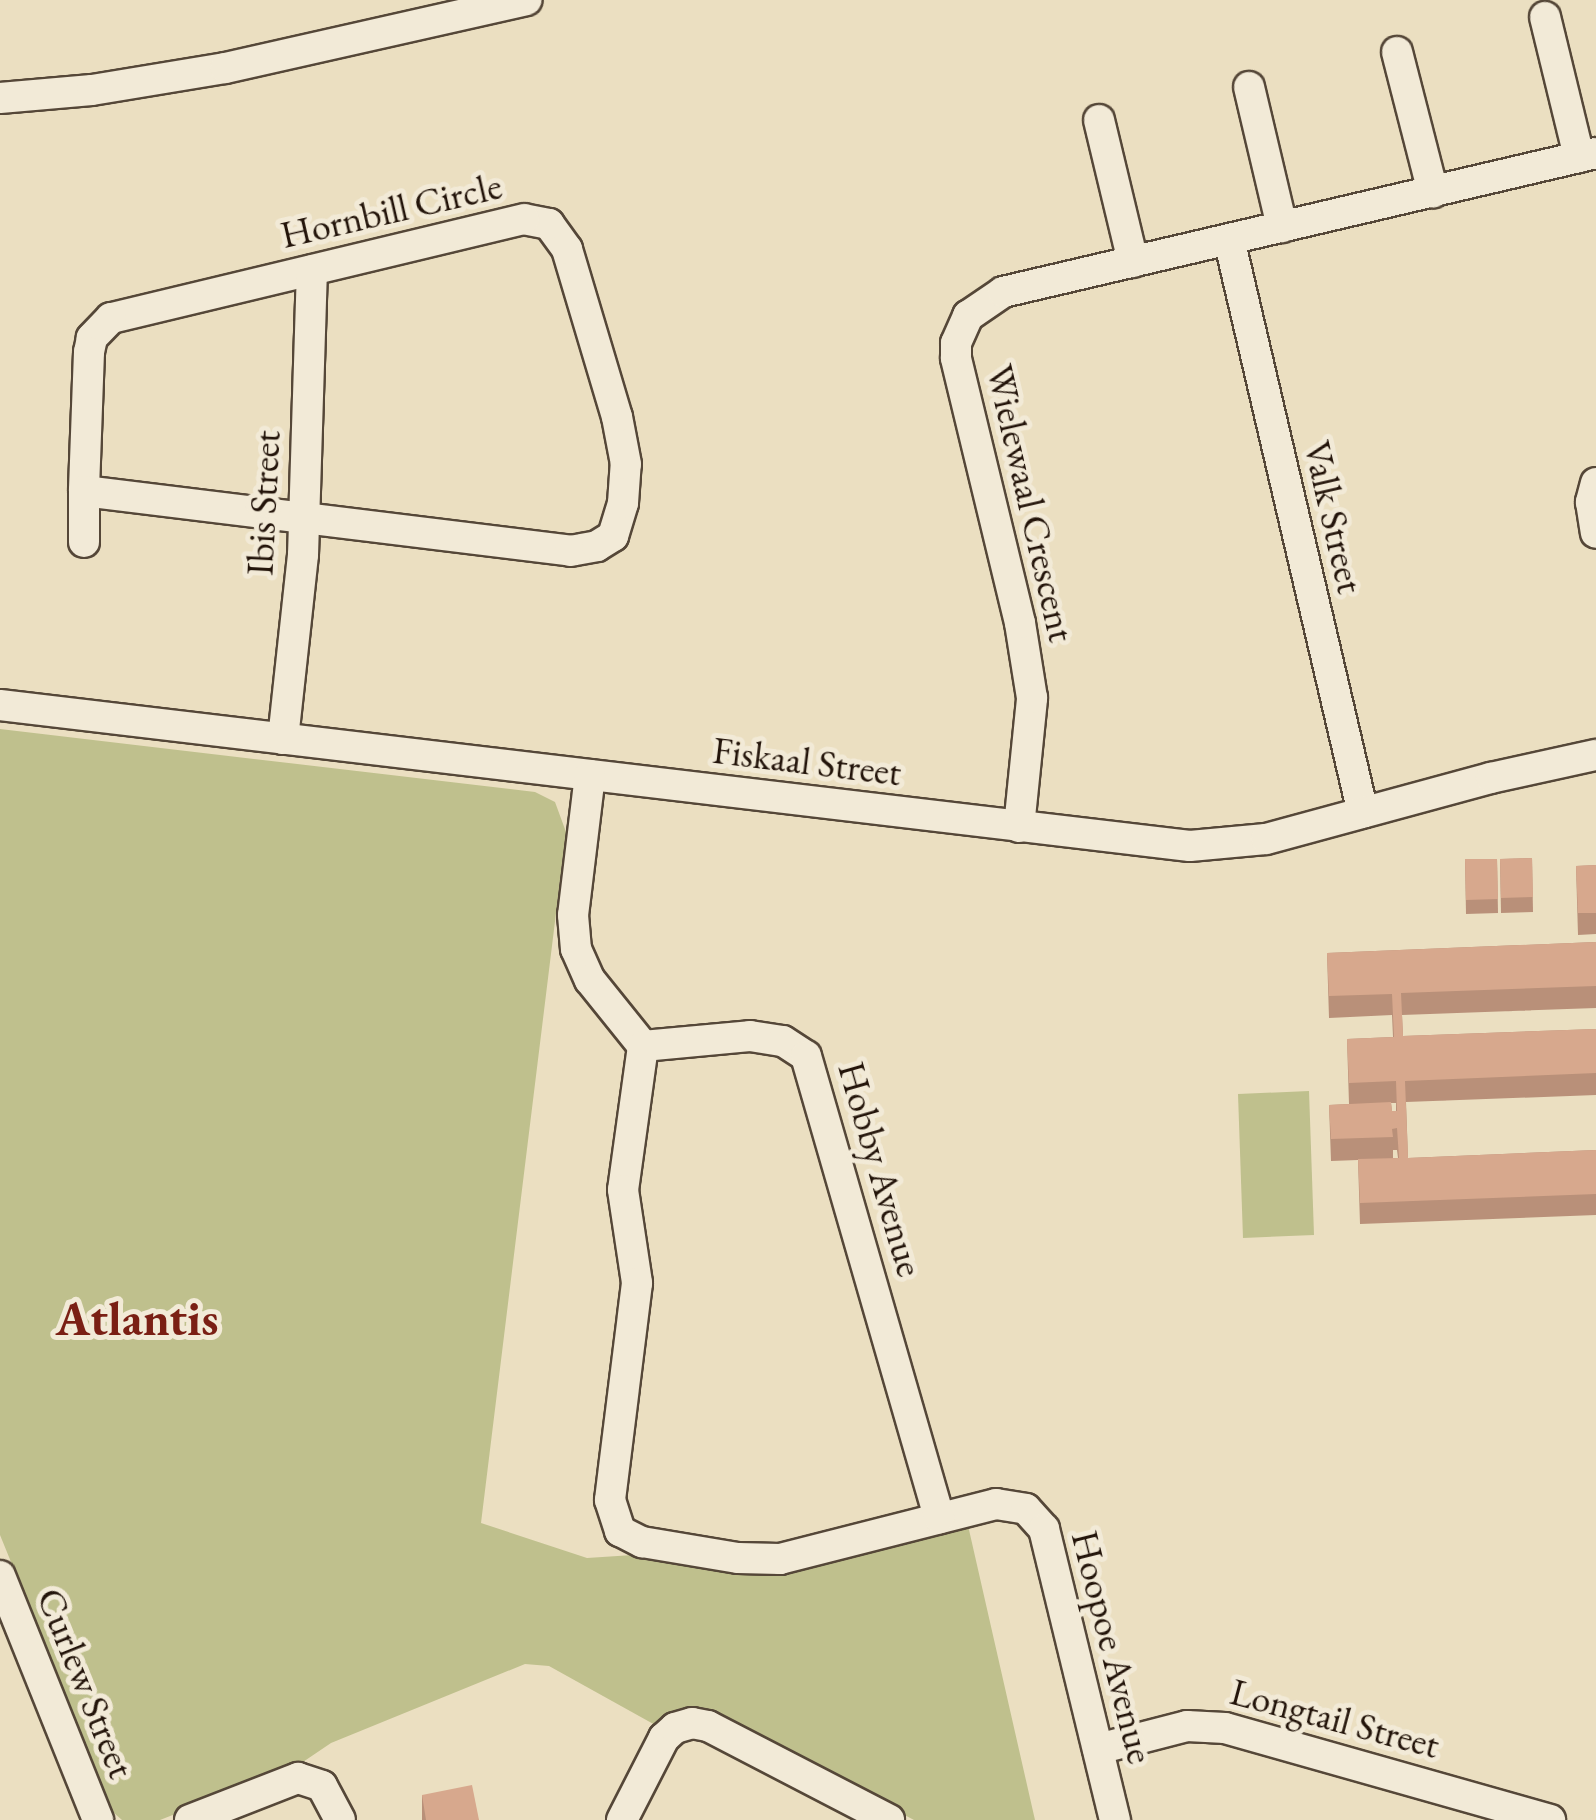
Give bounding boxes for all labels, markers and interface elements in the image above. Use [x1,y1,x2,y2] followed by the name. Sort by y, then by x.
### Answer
[276,162,506,258] street label: Hornbill Circle
[977,360,1085,646] street label: Wielewaal Crescent
[236,429,290,577] street label: Ibis Street
[1294,436,1374,598] street label: Valk Street
[710,727,904,795] street label: Fiskaal Street
[829,1056,933,1282] street label: Hobby Avenue
[55,1290,219,1348] district label: Atlantis
[1062,1526,1164,1768] street label: Hoopoe Avenue
[27,1581,145,1785] street label: Curlew Street
[1226,1668,1444,1768] street label: Longtail Street

